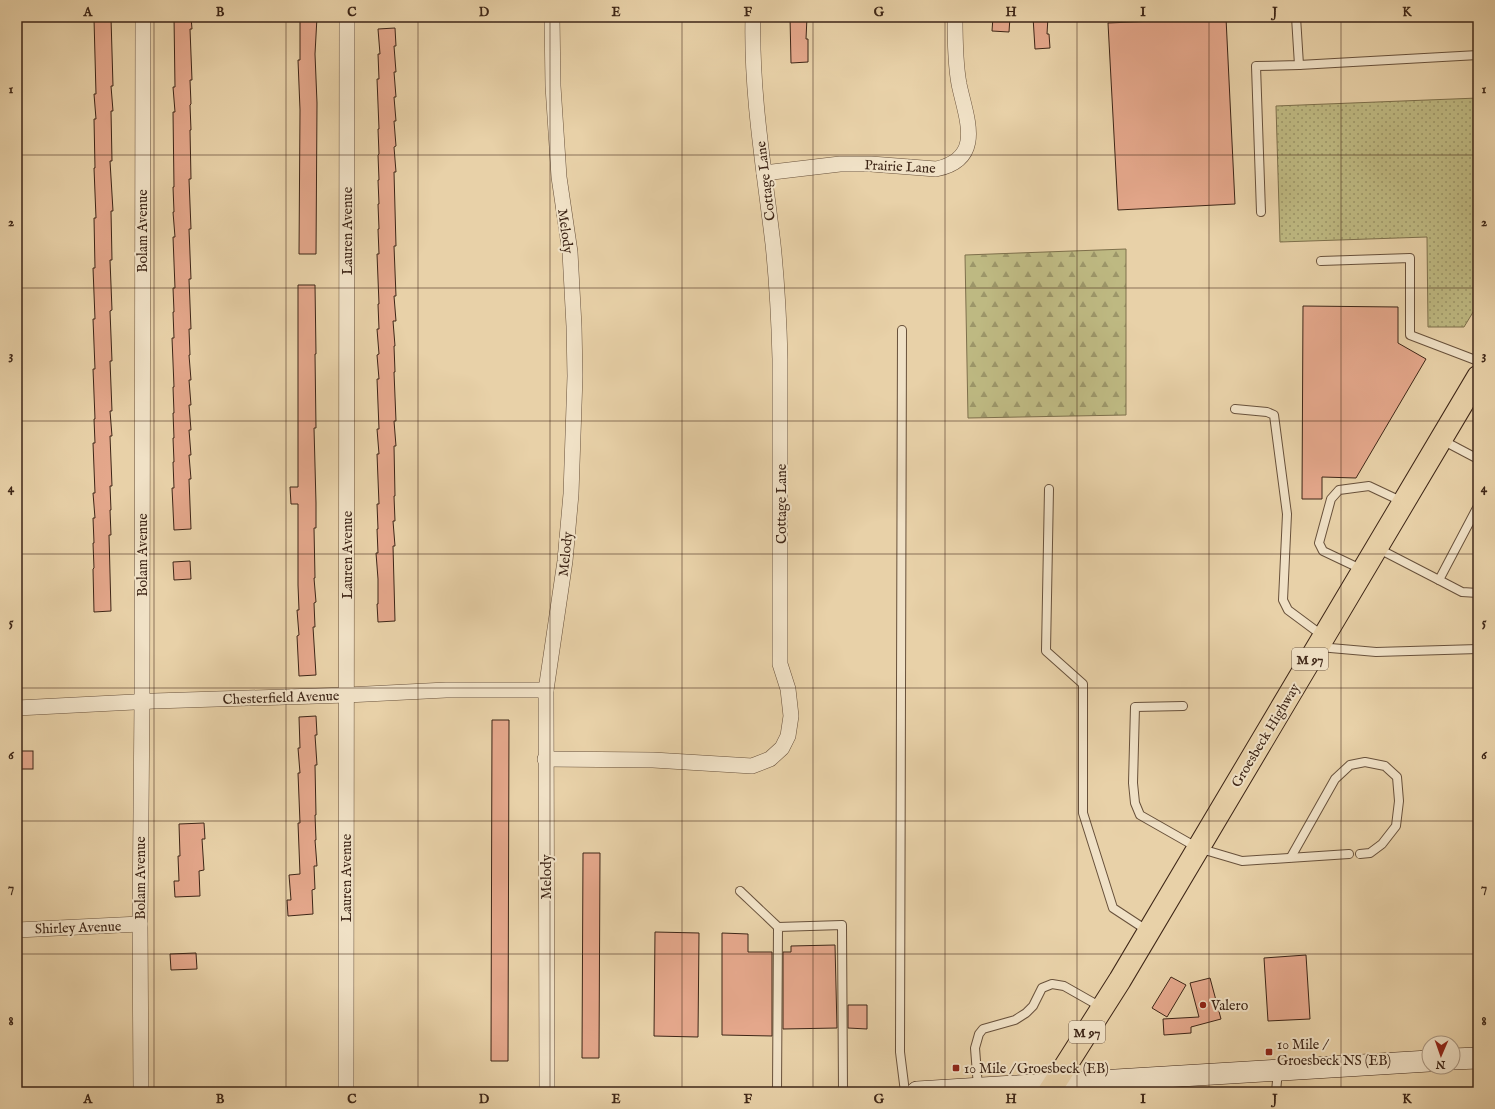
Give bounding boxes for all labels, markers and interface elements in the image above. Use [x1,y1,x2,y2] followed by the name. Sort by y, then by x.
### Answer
[83,4,94,21] text: A
[216,4,225,21] text: B
[347,4,357,21] text: C
[479,4,490,21] text: D
[611,4,621,21] text: E
[744,4,753,21] text: F
[874,4,885,21] text: G
[1005,4,1017,21] text: H
[1140,4,1146,21] text: I
[1270,4,1278,21] text: J
[1402,4,1412,21] text: K
[9,81,14,98] text: 1
[1482,81,1487,98] text: 1
[752,139,780,222] street label: Cottage Lane
[864,156,937,178] street label: Prairie Lane
[339,186,357,275] street label: Lauren Avenue
[134,189,152,273] street label: Bolam Avenue
[553,208,577,255] street label: Melody
[8,214,14,231] text: 2
[1481,214,1487,231] text: 2
[9,347,14,364] text: 3
[1482,347,1487,364] text: 3
[773,463,791,544] street label: Cottage Lane
[8,480,15,497] text: 4
[1481,480,1488,497] text: 4
[339,510,357,599] street label: Lauren Avenue
[134,513,152,597] street label: Bolam Avenue
[555,531,577,577] street label: Melody
[9,614,14,631] text: 5
[1482,614,1487,631] text: 5
[1292,648,1328,670] road number: M 97
[1228,680,1304,791] street label: Groesbeck Highway
[222,687,340,709] street label: Chesterfield Avenue
[8,747,14,764] text: 6
[1481,747,1487,764] text: 6
[338,833,356,922] street label: Lauren Avenue
[132,836,150,920] street label: Bolam Avenue
[538,854,556,900] street label: Melody
[8,880,14,897] text: 7
[1481,880,1487,897] text: 7
[35,917,122,939] street label: Shirley Avenue
[1210,997,1249,1015] place label: Valero
[1198,1000,1208,1010] marker: Valero
[8,1013,14,1030] text: 8
[1481,1013,1487,1030] text: 8
[1069,1021,1105,1043] road number: M 97
[1421,1035,1461,1075] north arrow
[1277,1036,1391,1070] place label: 10 Mile / Groesbeck NS (EB)
[1264,1047,1274,1057] marker: 10 Mile / Groesbeck NS (EB)
[1435,1057,1447,1071] text: N
[964,1060,1109,1078] place label: 10 Mile / Groesbeck (EB)
[951,1063,961,1073] marker: 10 Mile / Groesbeck (EB)
[83,1091,94,1108] text: A
[216,1091,225,1108] text: B
[347,1091,357,1108] text: C
[479,1091,490,1108] text: D
[611,1091,621,1108] text: E
[744,1091,753,1108] text: F
[874,1091,885,1108] text: G
[1005,1091,1017,1108] text: H
[1140,1091,1146,1108] text: I
[1270,1091,1278,1108] text: J
[1402,1091,1412,1108] text: K

